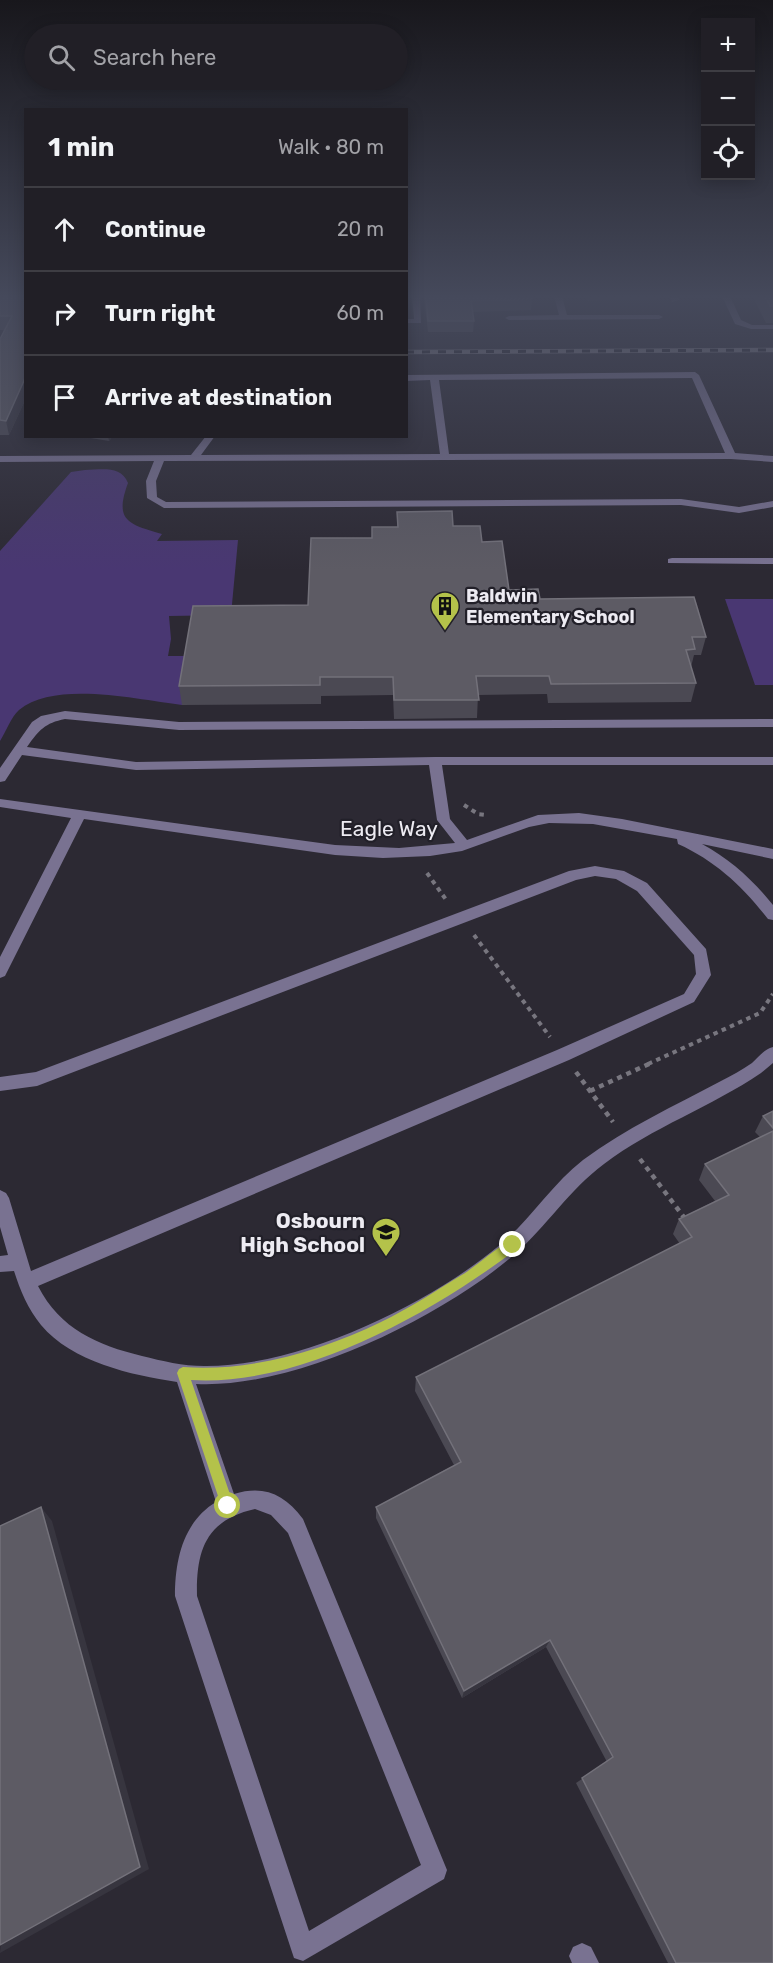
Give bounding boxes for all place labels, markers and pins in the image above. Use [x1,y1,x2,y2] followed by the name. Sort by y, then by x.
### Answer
[466,585,635,628] place label: Baldwin Elementary School
[429,590,461,632] building icon: Baldwin Elementary School
[240,1208,365,1257] place label: Osbourn High School
[370,1216,402,1258] school or university icon: Osbourn High School

